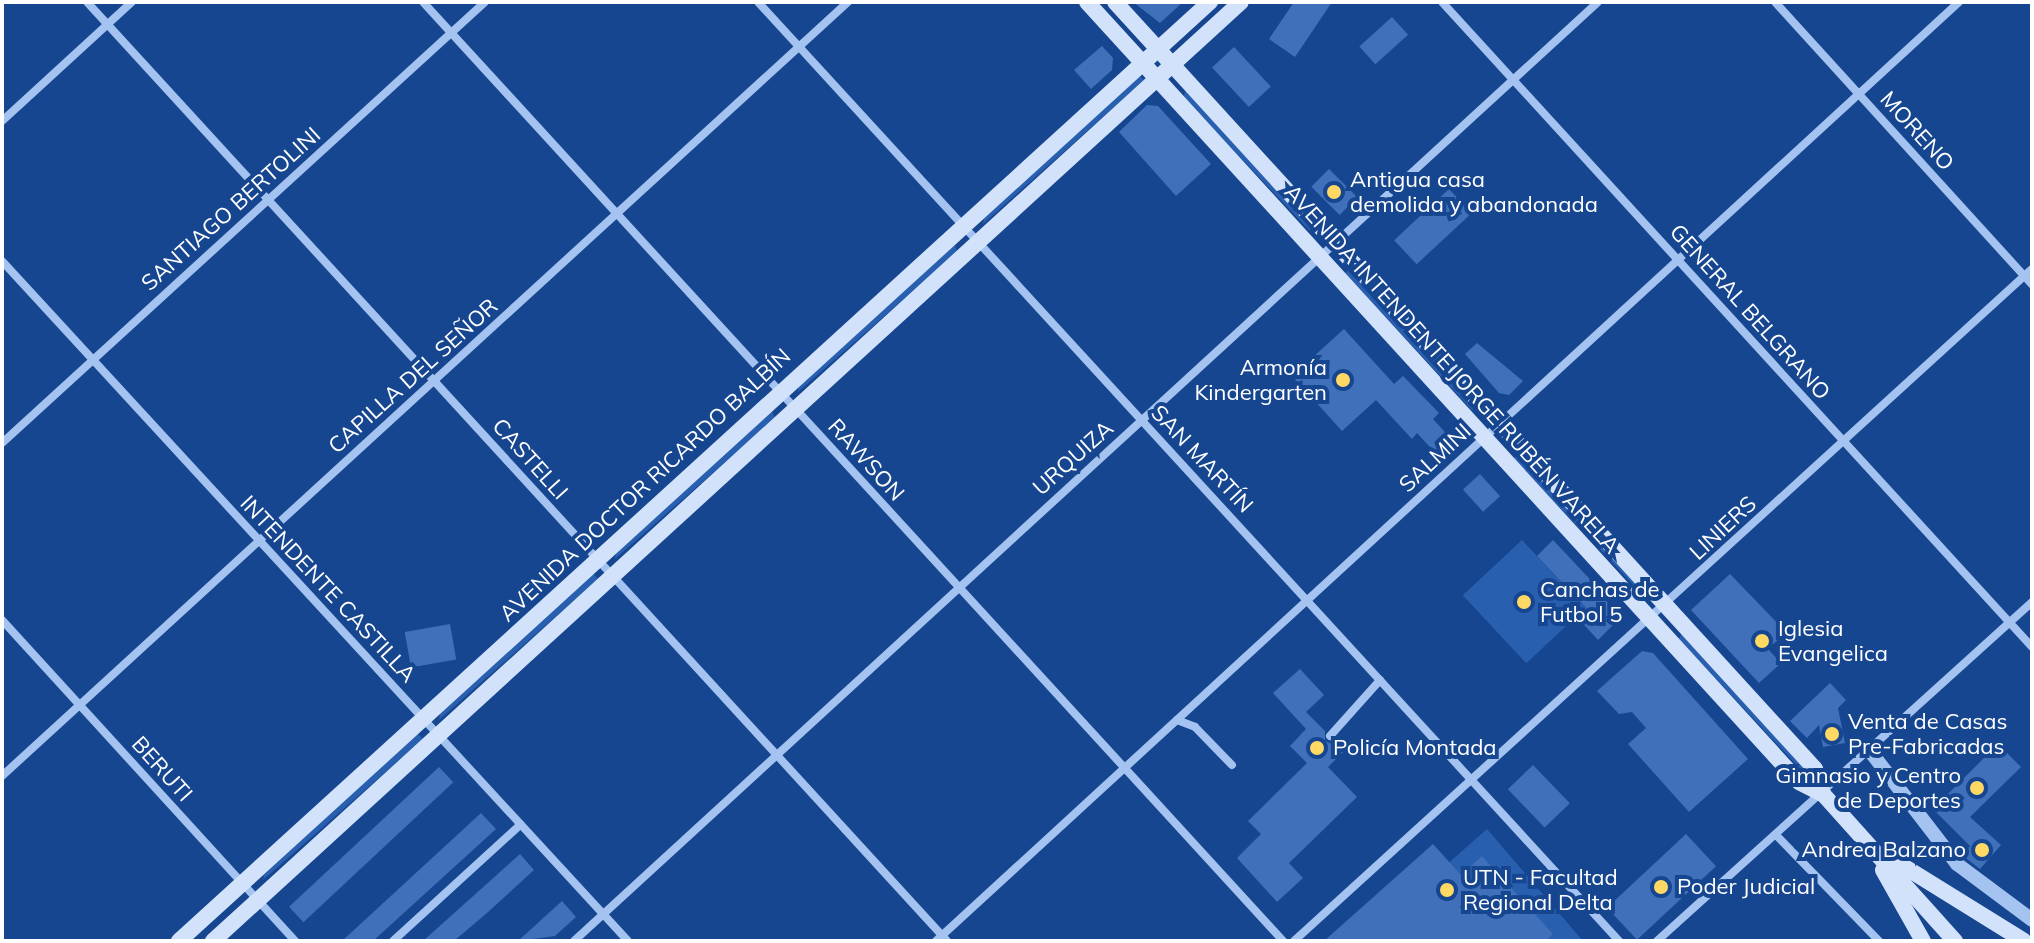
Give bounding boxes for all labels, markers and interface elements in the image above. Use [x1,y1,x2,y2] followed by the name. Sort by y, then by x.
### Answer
[1875,86,1959,176] street label: MORENO
[136,122,326,296] street label: SANTIAGO BERTOLINI
[1350,166,1598,218] place label: Antigua casa demolida y abandonada
[1279,179,1625,559] street label: AVENIDA INTENDENTE JORGE RUBÉN VARELA
[1325,183,1343,201] marker: Antigua casa demolida y abandonada
[1664,219,1836,405] street label: GENERAL BELGRANO
[323,293,503,459] street label: CAPILLA DEL SEÑOR
[494,343,796,627] street label: AVENIDA DOCTOR RICARDO BALBÍN
[1194,354,1327,406] place label: Armonía Kindergarten
[1334,371,1352,389] marker: Armonía Kindergarten
[1146,400,1258,518] street label: SAN MARTÍN
[487,413,573,505] street label: CASTELLI
[822,414,910,506] street label: RAWSON
[1027,415,1119,501] street label: URQUIZA
[1394,418,1476,498] street label: SALMINI
[235,490,421,688] street label: INTENDENTE CASTILLA
[1684,490,1762,566] street label: LINIERS
[1540,576,1660,628] place label: Canchas de Futbol 5
[1515,593,1533,611] marker: Canchas de Futbol 5
[1778,615,1888,666] place label: Iglesia Evangelica
[1753,632,1771,650] marker: Iglesia Evangelica
[1848,708,2007,760] place label: Venta de Casas Pre-Fabricadas
[1823,725,1841,743] marker: Venta de Casas Pre-Fabricadas
[126,731,198,807] street label: BERUTI
[1333,735,1497,761] place label: Policía Montada
[1308,739,1326,757] marker: Policía Montada
[1775,762,1961,814] place label: Gimnasio y Centro de Deportes
[1968,779,1986,797] marker: Gimnasio y Centro de Deportes
[1802,837,1966,863] place label: Andrea Balzano
[1973,841,1991,859] marker: Andrea Balzano
[1463,864,1618,916] place label: UTN - Facultad Regional Delta
[1677,874,1815,900] place label: Poder Judicial
[1652,878,1670,896] marker: Poder Judicial
[1438,881,1456,899] marker: UTN - Facultad Regional Delta

